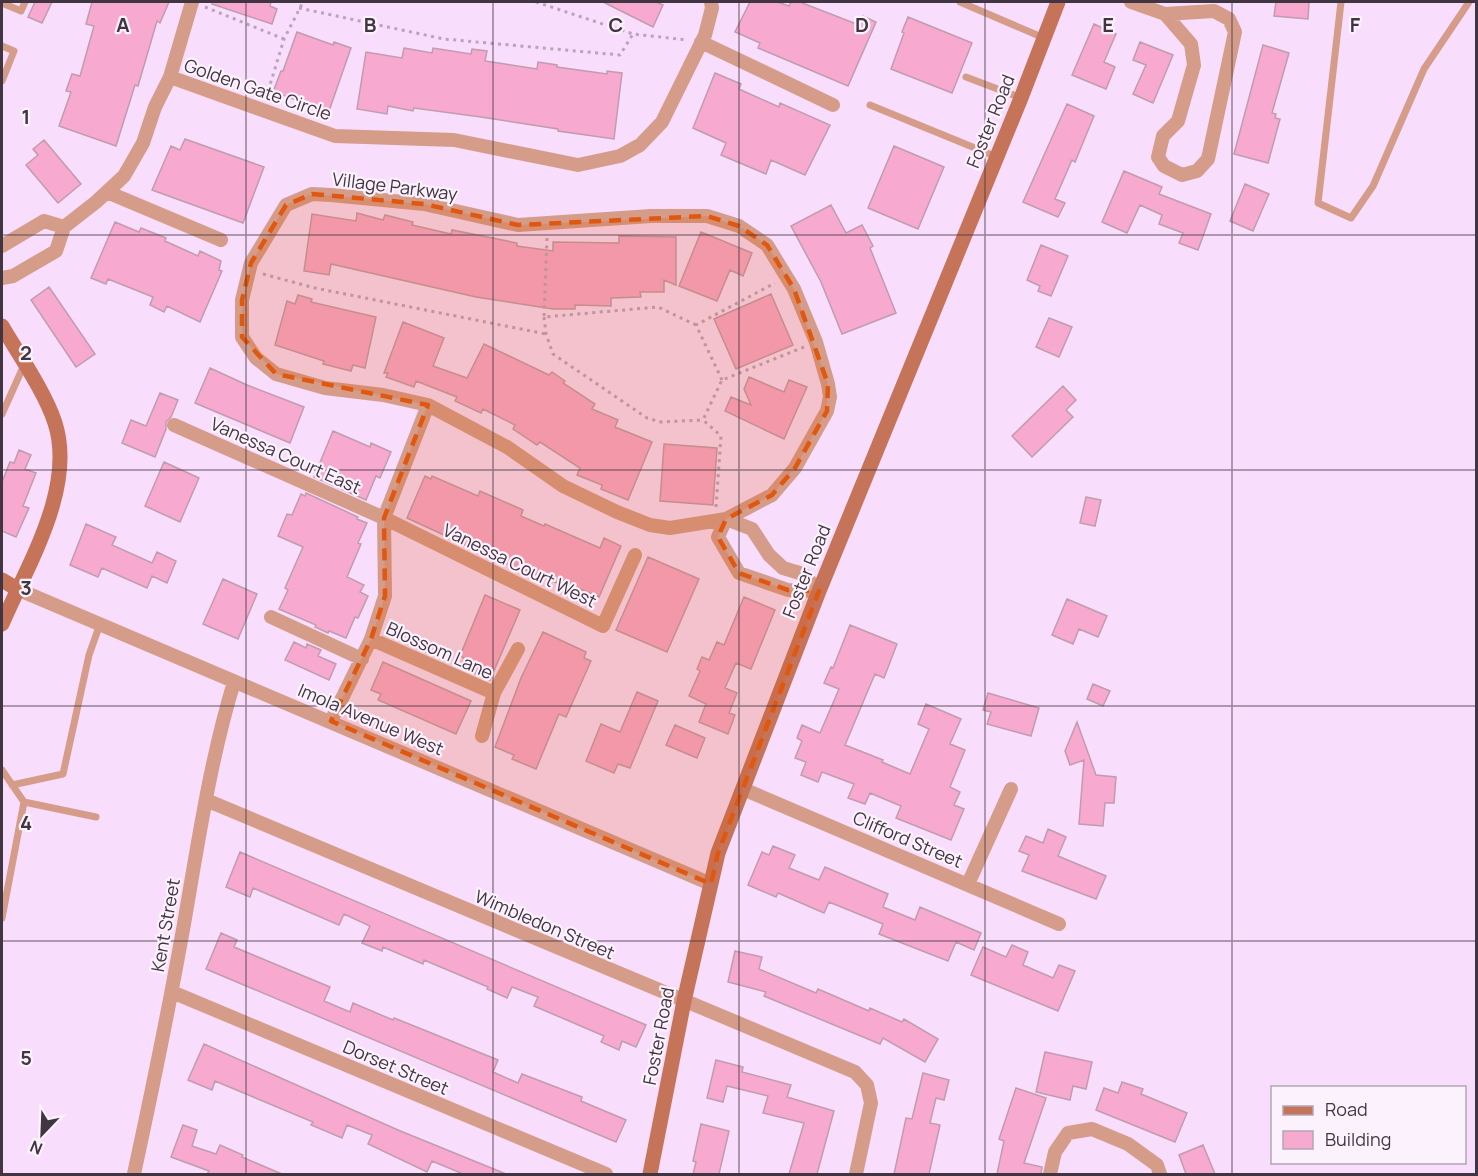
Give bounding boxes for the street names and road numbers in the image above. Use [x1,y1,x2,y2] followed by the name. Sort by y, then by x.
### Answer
[181,53,335,125] street label: Golden Gate Circle
[960,71,1020,171] street label: Foster Road
[331,166,459,206] street label: Village Parkway
[207,411,365,499] street label: Vanessa Court East
[439,517,601,613] street label: Vanessa Court West
[776,521,836,621] street label: Foster Road
[383,616,497,684] street label: Blossom Lane
[294,677,448,761] street label: Imola Avenue West
[849,805,967,873] street label: Clifford Street
[145,876,185,974] street label: Kent Street
[471,884,619,964] street label: Wimbledon Street
[637,985,679,1087] street label: Foster Road
[340,1034,452,1100] street label: Dorset Street

